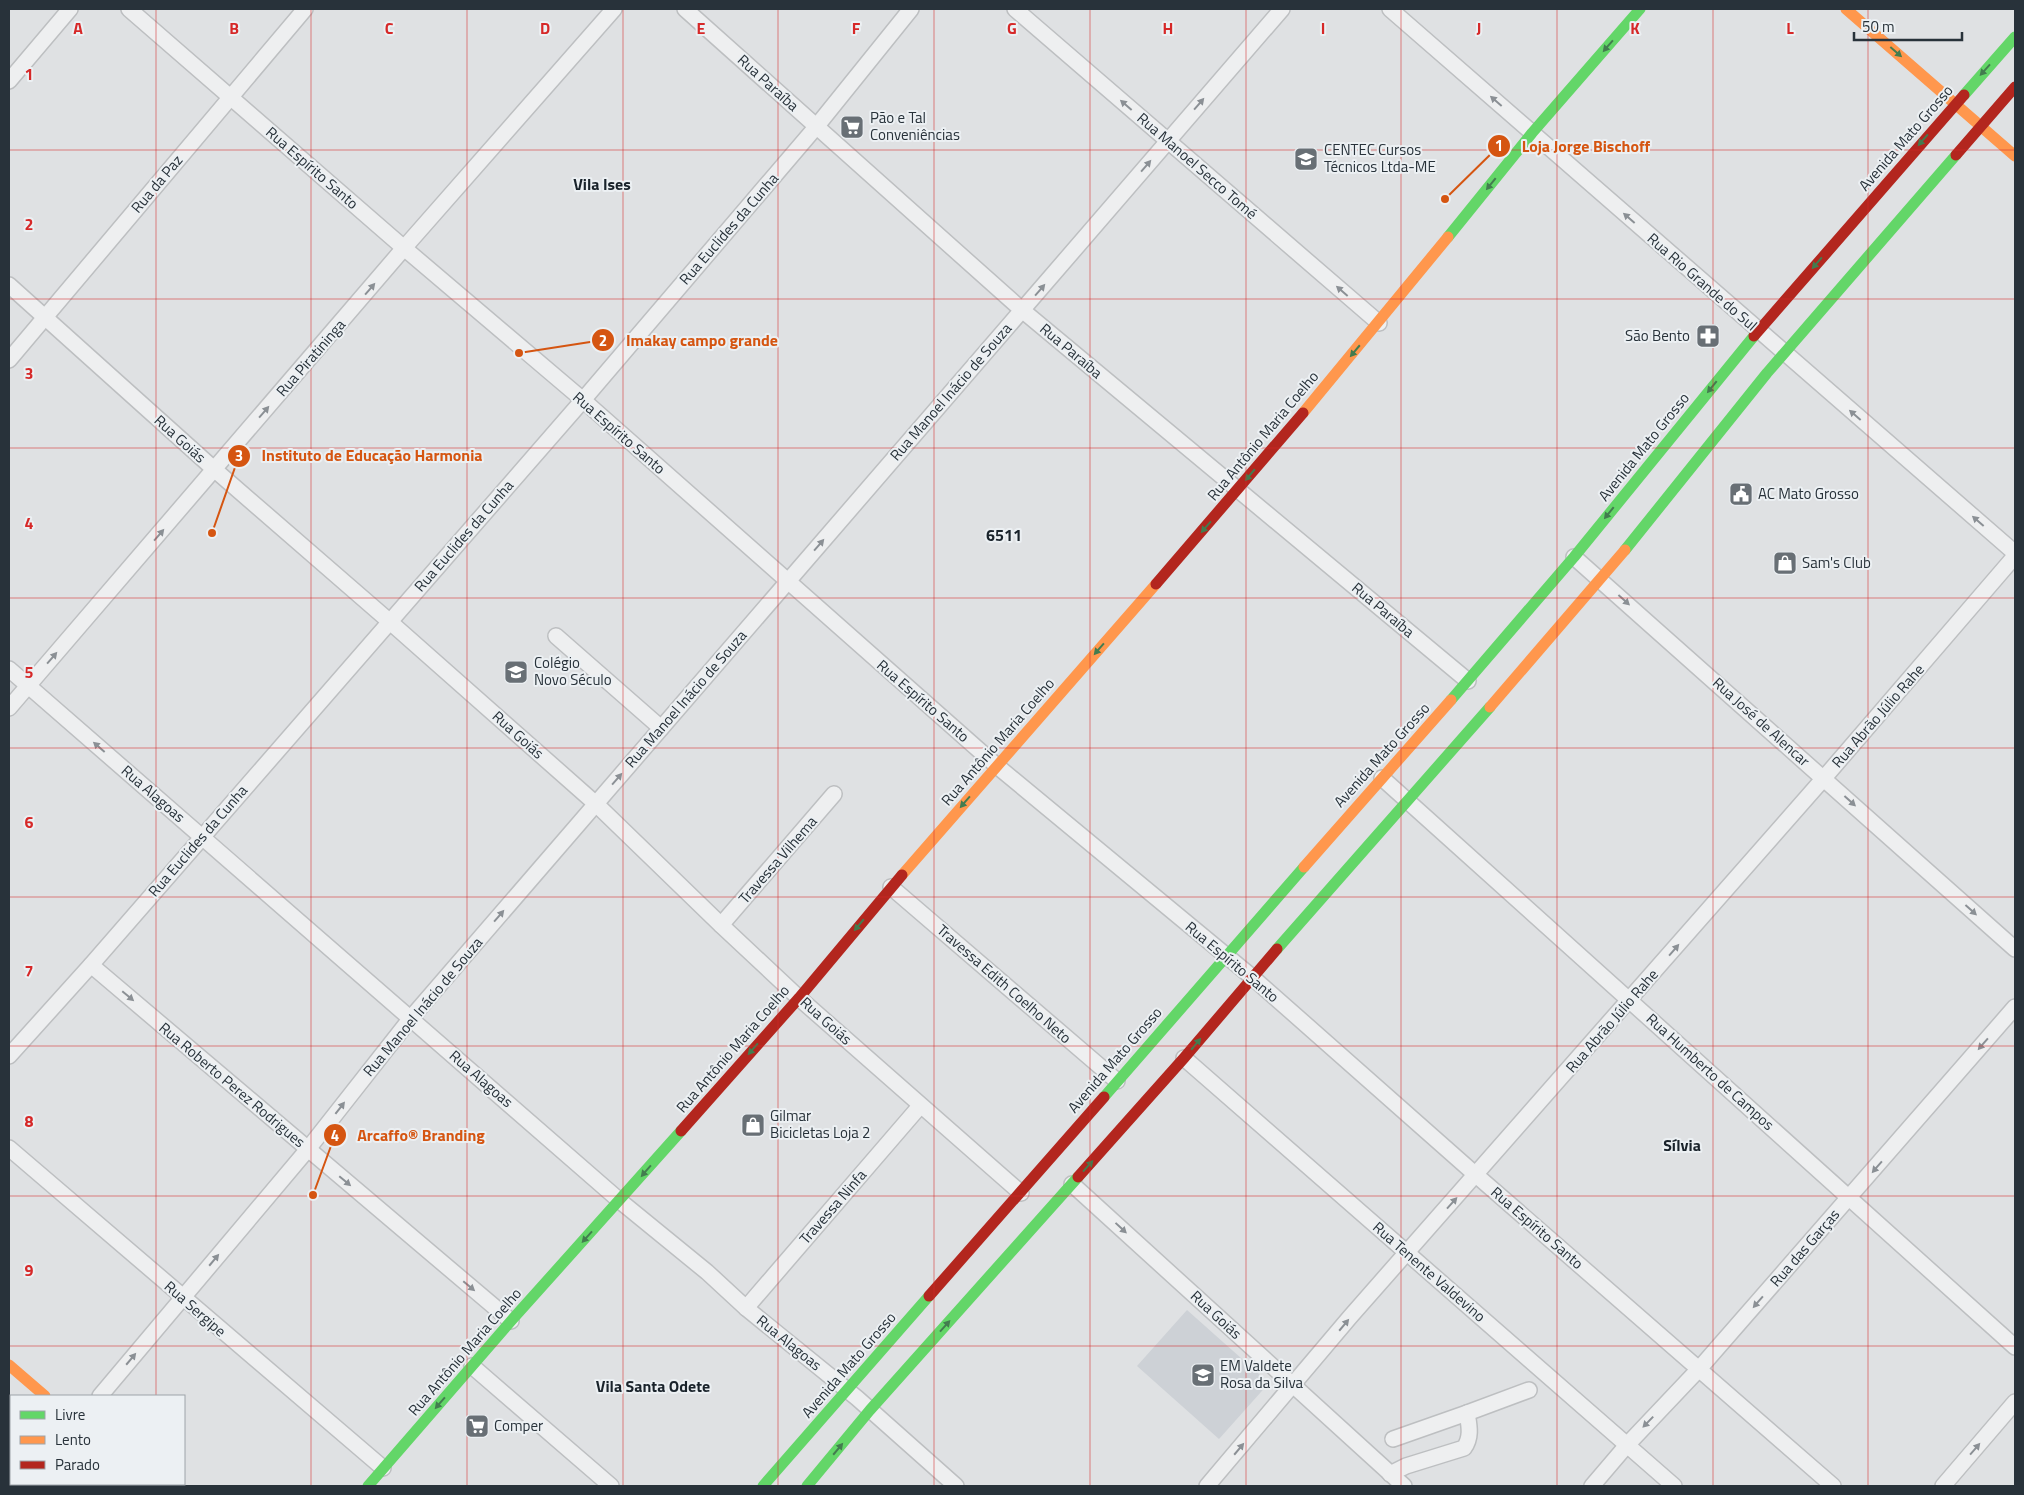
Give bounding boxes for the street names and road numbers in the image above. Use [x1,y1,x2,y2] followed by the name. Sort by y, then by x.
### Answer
[732,49,805,117] street label: Rua Paraíba
[1853,79,1958,196] street label: Avenida Mato Grosso
[1132,107,1263,224] street label: Rua Manoel Secco Tomé
[261,121,364,214] street label: Rua Espírito Santo
[125,149,188,218] street label: Rua da Paz
[674,167,784,290] street label: Rua Euclides da Cunha
[1642,227,1762,336] street label: Rua Rio Grande do Sul
[270,314,351,401] street label: Rua Piratininga
[884,317,1017,466] street label: Rua Manoel Inácio de Souza
[1035,317,1108,384] street label: Rua Paraíba
[1201,366,1324,506] street label: Rua Antônio Maria Coelho
[568,386,671,479] street label: Rua Espírito Santo
[1592,387,1695,506] street label: Avenida Mato Grosso
[149,409,211,468] street label: Rua Goiás
[409,474,519,597] street label: Rua Euclides da Cunha
[1347,576,1420,643] street label: Rua Paraíba
[619,624,752,773] street label: Rua Manoel Inácio de Souza
[872,654,975,747] street label: Rua Espírito Santo
[1826,659,1929,773] street label: Rua Abrão Júlio Rahe
[1708,672,1815,772] street label: Rua José de Alencar
[935,673,1060,811] street label: Rua Antônio Maria Coelho
[1328,697,1435,812] street label: Avenida Mato Grosso
[487,705,549,764] street label: Rua Goiás
[116,759,190,828] street label: Rua Alagoas
[143,779,253,902] street label: Rua Euclides da Cunha
[733,810,823,909] street label: Travessa Vilhema
[1180,915,1284,1008] street label: Rua Espírito Santo
[932,919,1077,1049] street label: Travessa Edith Coelho Neto
[357,932,488,1081] street label: Rua Manoel Inácio de Souza
[1560,964,1663,1078] street label: Rua Abrão Júlio Rahe
[670,980,795,1118] street label: Rua Antônio Maria Coelho
[795,991,857,1050] street label: Rua Goiás
[1062,1001,1167,1118] street label: Avenida Mato Grosso
[1641,1008,1780,1136] street label: Rua Humberto de Campos
[154,1016,311,1153] street label: Rua Roberto Perez Rodrigues
[444,1044,518,1113] street label: Rua Alagoas
[794,1164,872,1249] street label: Travessa Ninfa
[1486,1181,1589,1274] street label: Rua Espírito Santo
[1764,1204,1845,1292] street label: Rua das Garças
[1368,1216,1491,1327] street label: Rua Tenente Valdevino
[159,1275,231,1342] street label: Rua Sergipe
[402,1283,527,1421] street label: Rua Antônio Maria Coelho
[1185,1285,1247,1345] street label: Rua Goiás
[796,1306,901,1423] street label: Avenida Mato Grosso
[752,1309,827,1376] street label: Rua Alagoas

